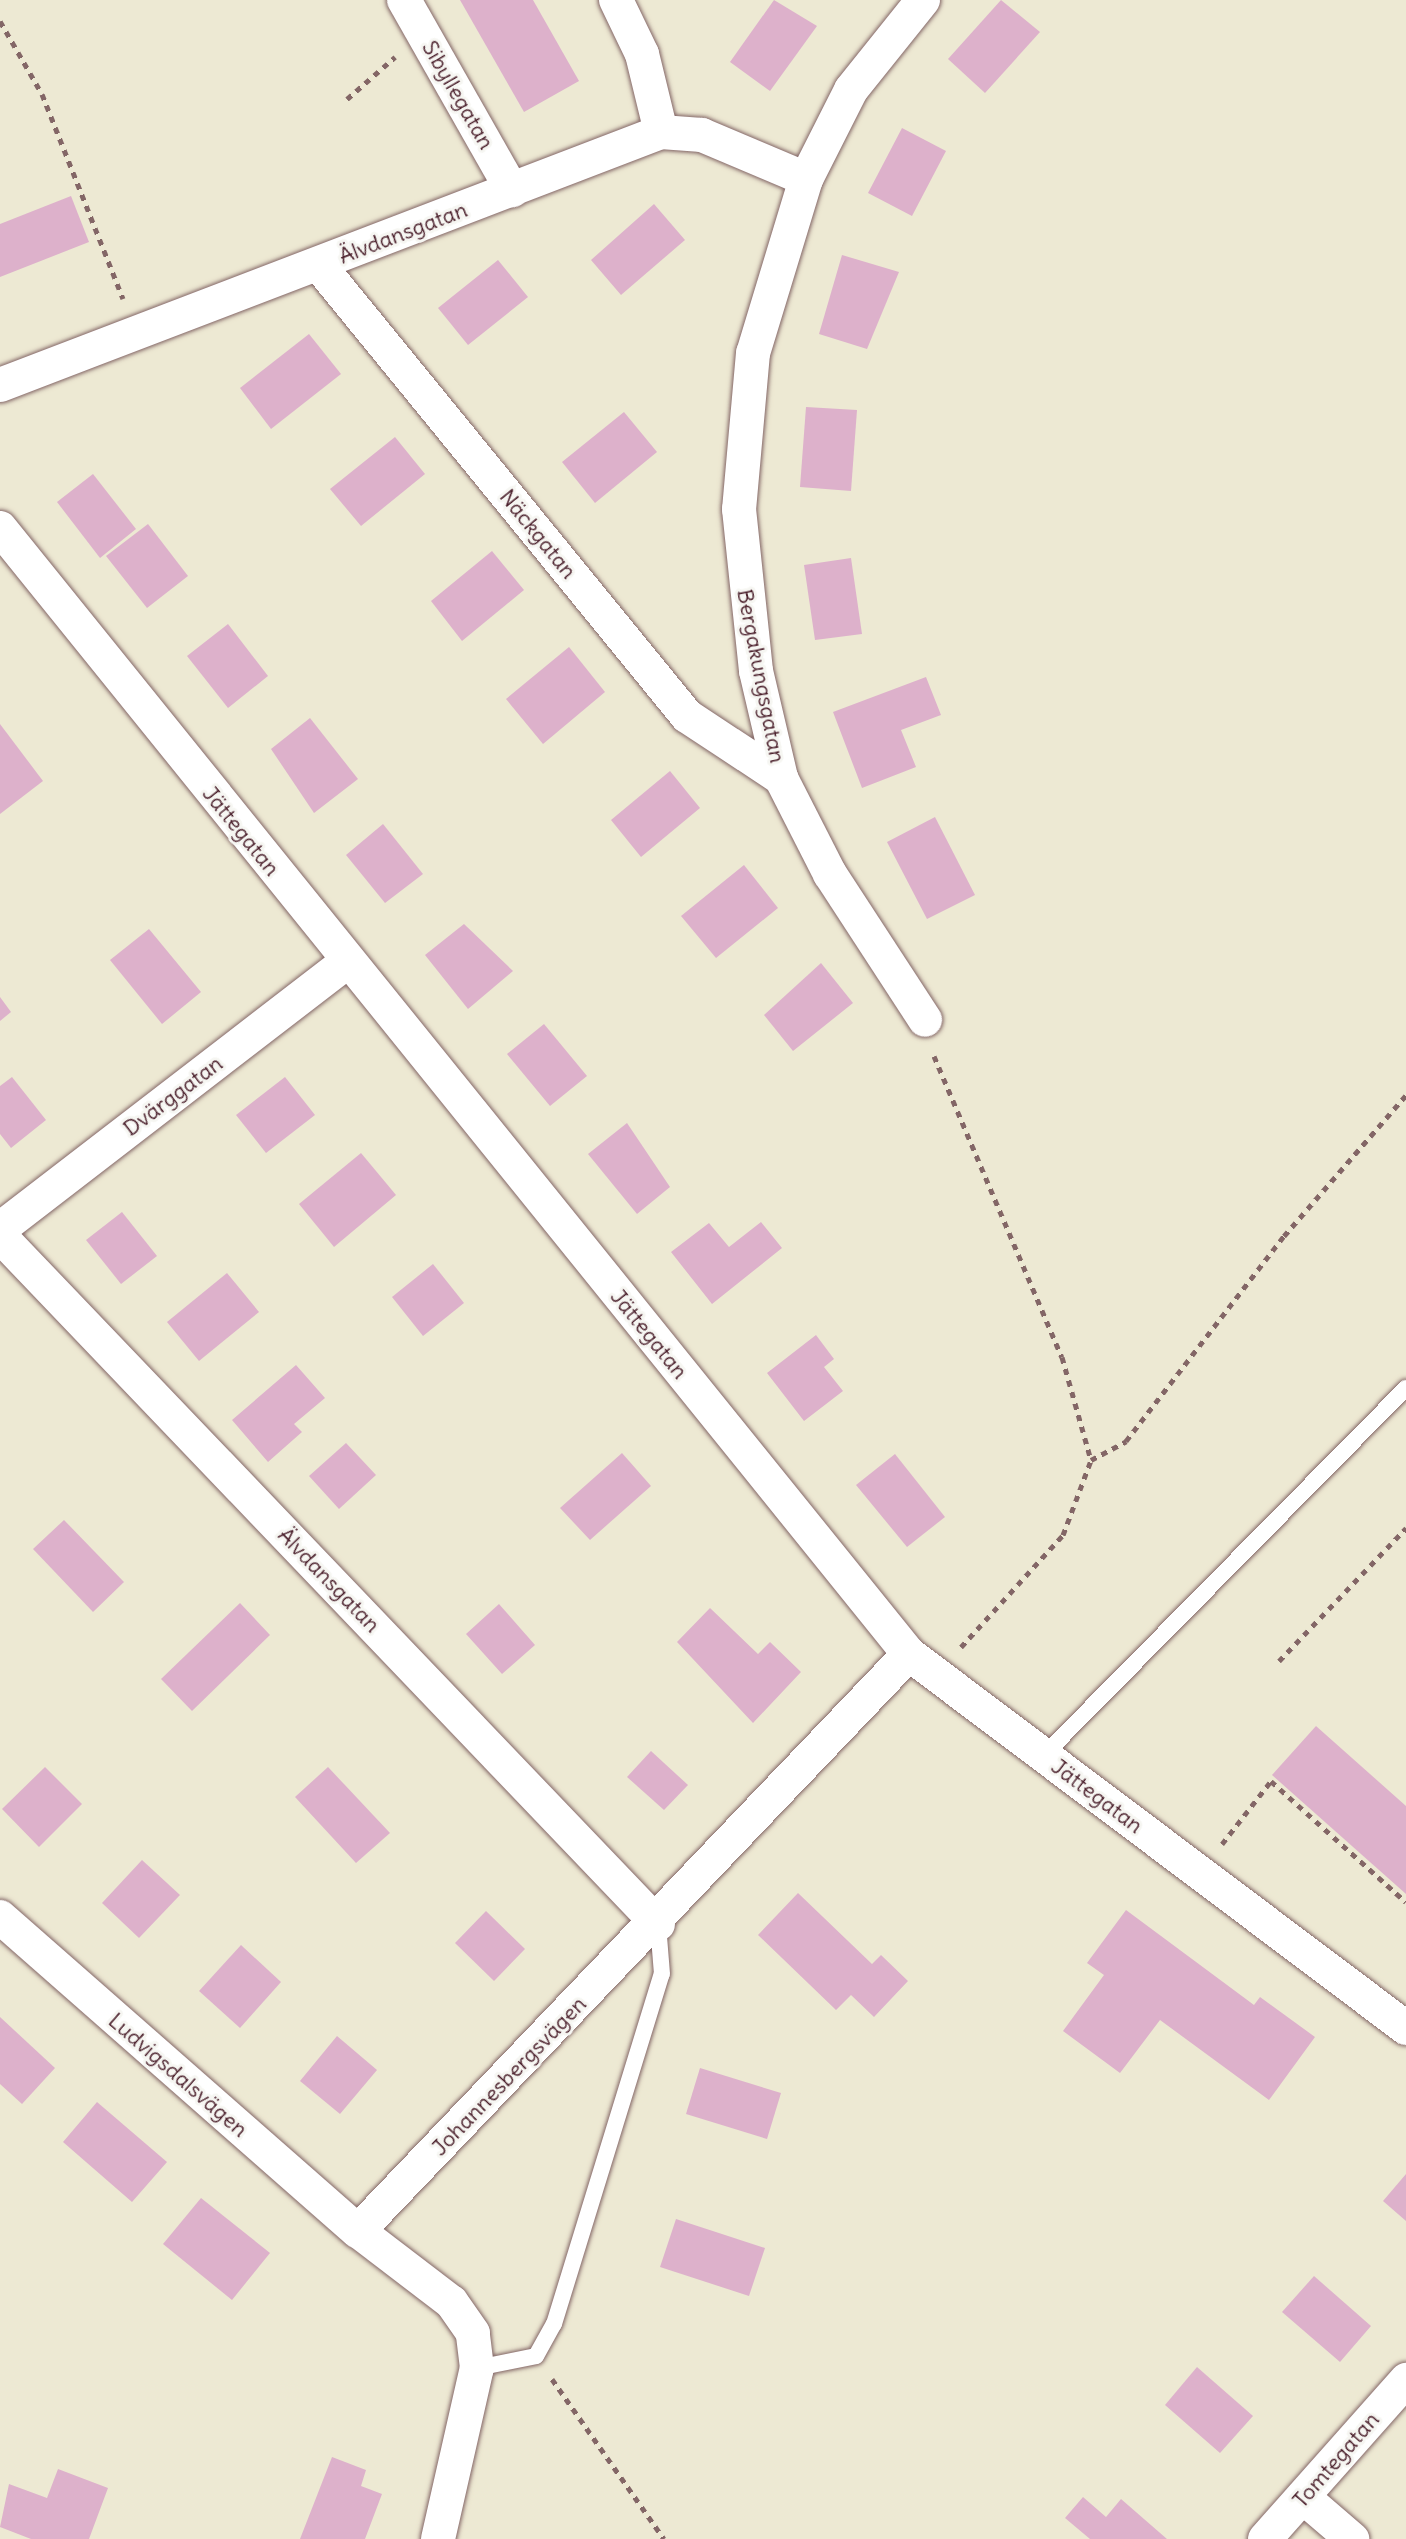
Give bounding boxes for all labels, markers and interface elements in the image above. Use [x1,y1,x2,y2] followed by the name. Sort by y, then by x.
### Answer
[416,36,500,154] street label: Sibyllegatan
[335,196,471,270] street label: Älvdansgatan
[494,484,582,584] street label: Näckgatan
[731,587,791,765] street label: Bergakungsgatan
[197,781,285,881] street label: Jättegatan
[118,1050,228,1142] street label: Dvärggatan
[605,1284,693,1384] street label: Jättegatan
[272,1522,386,1638] street label: Älvdansgatan
[1046,1753,1148,1839] street label: Jättegatan
[426,1991,592,2161] street label: Johannesbergsvägen
[103,2007,253,2143] street label: Ludvigsdalsvägen
[1287,2407,1385,2513] street label: Tomtegatan

